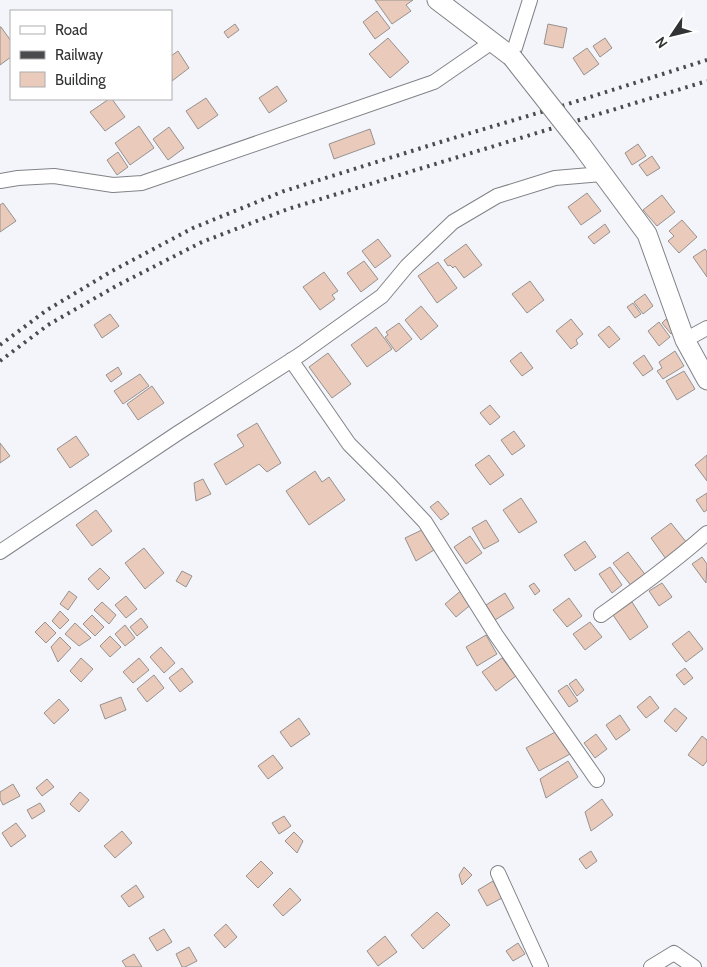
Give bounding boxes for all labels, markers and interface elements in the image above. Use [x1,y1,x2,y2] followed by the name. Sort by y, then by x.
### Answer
[10,10,172,100] legend
[647,10,697,60] north arrow
[55,21,88,39] text: Road
[651,33,672,52] text: N
[55,46,104,64] text: Railway
[55,71,106,89] text: Building

